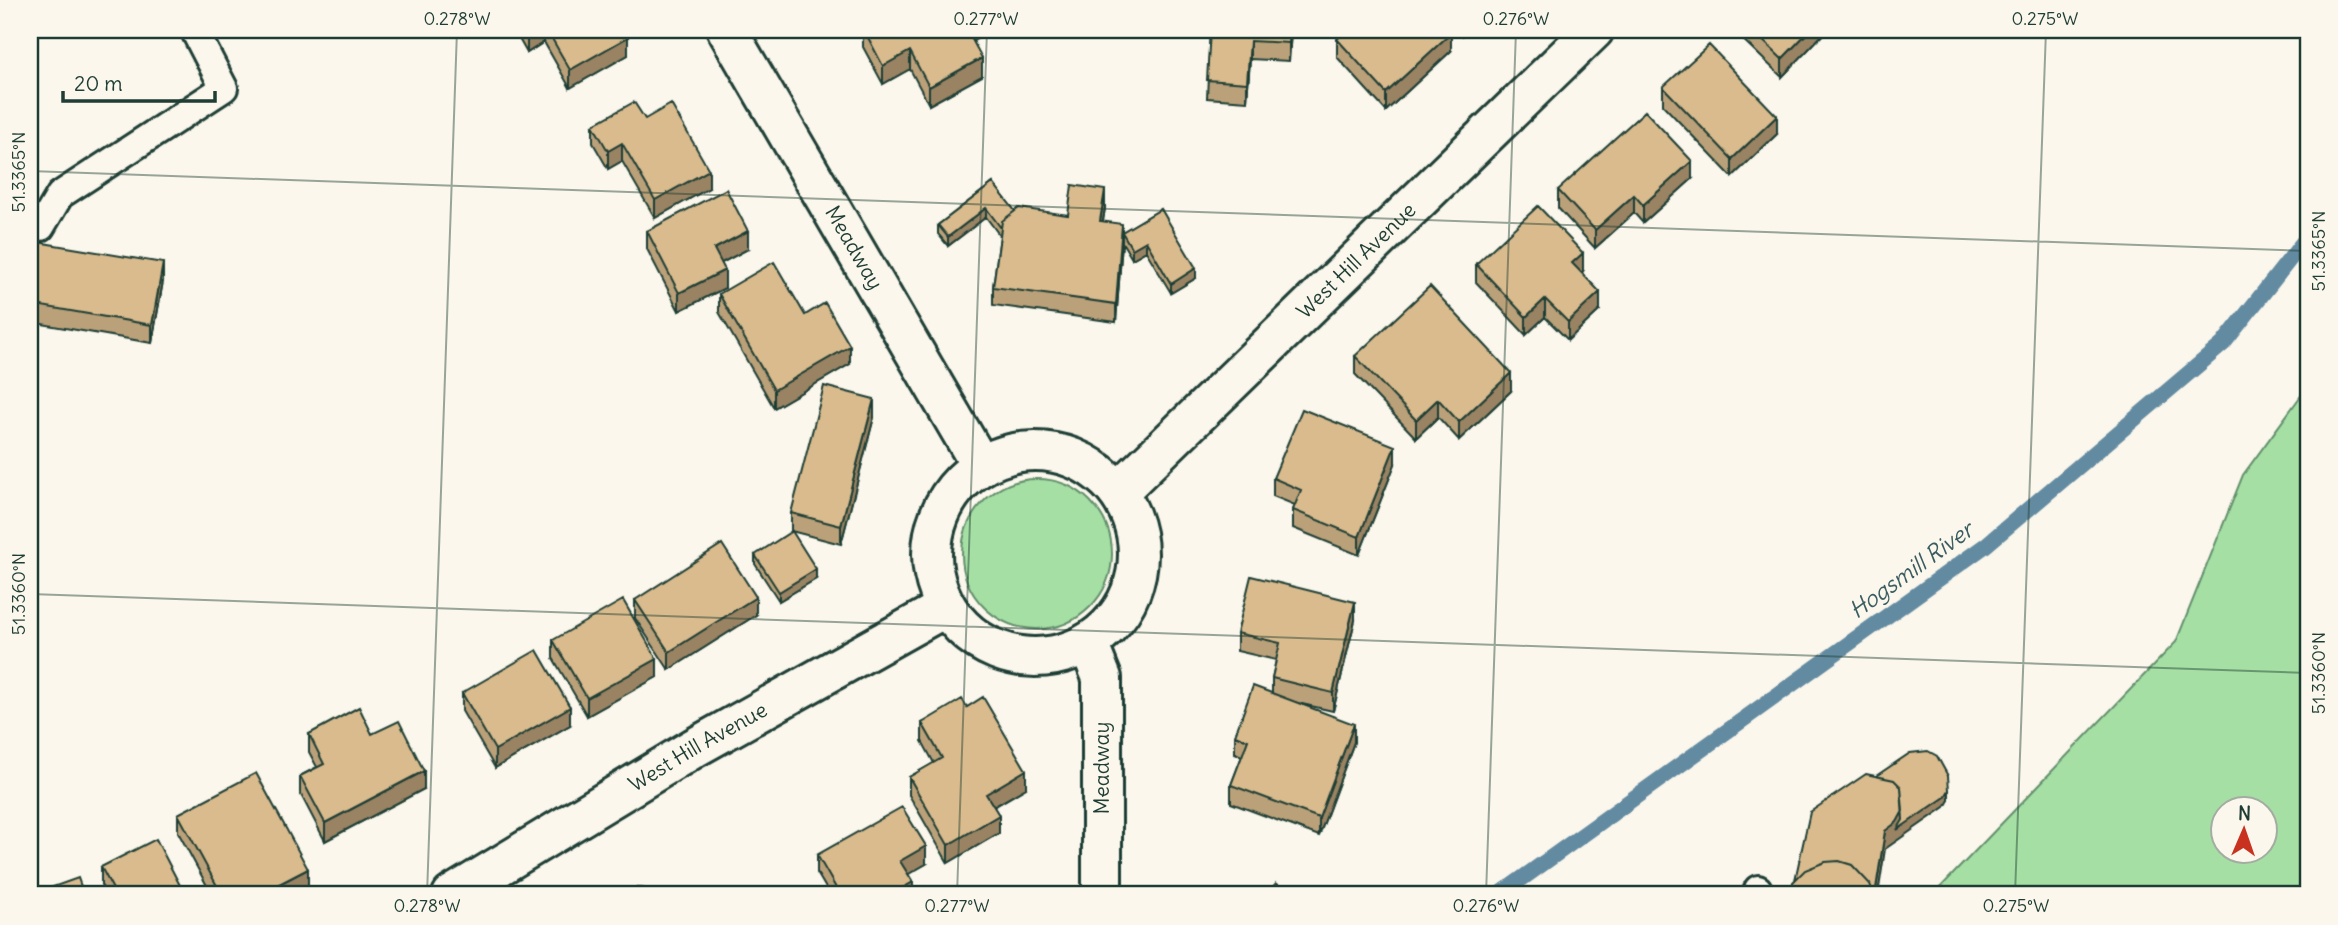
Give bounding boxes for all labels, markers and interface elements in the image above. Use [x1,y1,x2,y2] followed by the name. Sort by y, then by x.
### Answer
[424,7,491,30] text: 0.278°W
[953,7,1019,30] text: 0.277°W
[1483,7,1549,30] text: 0.276°W
[2012,7,2078,30] text: 0.275°W
[63,60,215,104] scale bar
[74,70,123,97] text: 20 m
[7,132,30,212] text: 51.3365°N
[1291,196,1421,324] street label: West Hill Avenue
[819,201,889,294] street label: Meadway
[2307,211,2330,291] text: 51.3365°N
[1843,513,1981,624] water label: Hogsmill River
[7,553,30,635] text: 51.3360°N
[2307,632,2330,714] text: 51.3360°N
[623,696,772,798] street label: West Hill Avenue
[1088,722,1115,814] street label: Meadway
[2208,796,2278,866] north arrow
[2238,801,2252,825] text: N
[394,894,461,917] text: 0.278°W
[924,894,990,917] text: 0.277°W
[1453,894,1519,917] text: 0.276°W
[1983,894,2049,917] text: 0.275°W

